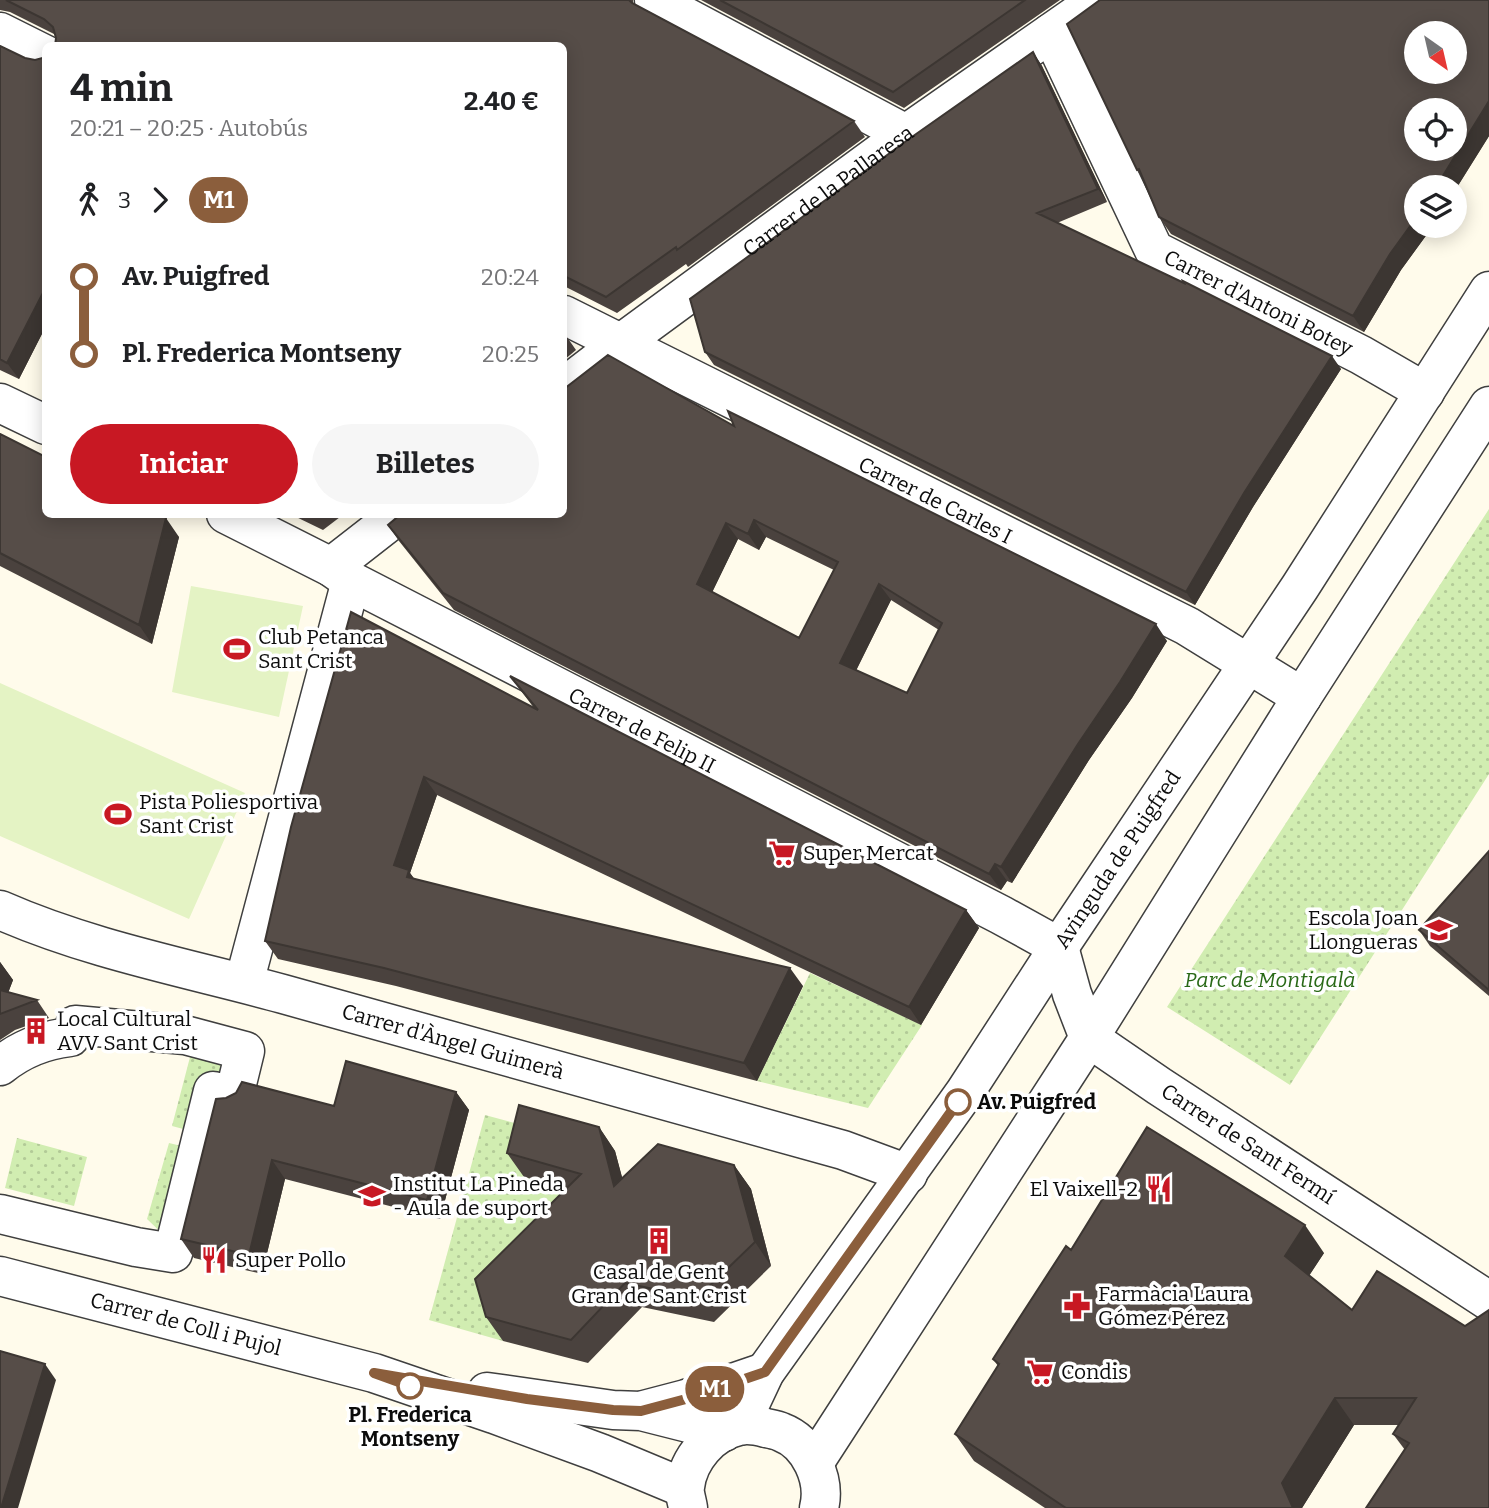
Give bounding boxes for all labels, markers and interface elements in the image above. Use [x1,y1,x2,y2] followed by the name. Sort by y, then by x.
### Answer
[1404,21,1466,84] north arrow
[1404,21,1467,238] map controls
[70,65,173,111] text: 4 min
[464,86,539,117] text: 2.40 €
[1404,98,1467,161] button: locate
[70,114,308,142] text: 20:21 – 20:25 · Autobús
[738,119,919,262] street label: Carrer de la Pallaresa
[1404,175,1467,238] button: layers
[70,181,108,219] icon: walk
[141,181,179,219] icon: forward
[118,186,131,214] text: 3
[203,186,234,214] text: M1
[1159,244,1358,362] street label: Carrer d'Antoni Botey
[122,261,269,292] text: Av. Puigfred
[481,263,539,291] text: 20:24
[122,338,401,369] text: Pl. Frederica Montseny
[482,340,539,368] text: 20:25
[70,424,298,504] button: Iniciar
[312,424,539,504] button: Billetes
[854,451,1016,550] street label: Carrer de Carles I
[258,624,385,674] place label: Club Petanca Sant Crist
[222,634,252,664] sports icon: Club Petanca Sant Crist
[564,682,720,779] street label: Carrer de Felip II
[1049,765,1187,953] street label: Avinguda de Puigfred
[139,789,319,839] place label: Pista Poliesportiva Sant Crist
[103,799,133,829] sports icon: Pista Poliesportiva Sant Crist
[767,838,797,868] supermarket icon: Super Mercat
[803,840,934,866] place label: Super Mercat
[1308,905,1418,955] place label: Escola Joan Llongueras
[1424,915,1454,945] school or university icon: Escola Joan Llongueras
[1184,967,1356,993] park label: Parc de Montigalà
[339,998,567,1085] street label: Carrer d'Àngel Guimerà
[57,1006,198,1056] place label: Local Cultural AVV Sant Crist
[21,1016,51,1046] building icon: Local Cultural AVV Sant Crist
[1156,1078,1340,1210] street label: Carrer de Sant Fermí
[945,1089,971,1115] marker: Av. Puigfred
[977,1089,1096,1115] place label: Av. Puigfred
[393,1171,565,1221] place label: Institut La Pineda - Aula de suport
[1144,1174,1174,1204] restaurant icon: El Vaixell-2
[1030,1176,1138,1202] place label: El Vaixell-2
[357,1181,387,1211] school or university icon: Institut La Pineda - Aula de suport
[644,1226,674,1256] building icon: Casal de Gent Gran de Sant Crist
[199,1245,229,1275] restaurant icon: Super Pollo
[235,1247,346,1273] place label: Super Pollo
[571,1259,747,1309] place label: Casal de Gent Gran de Sant Crist
[1098,1281,1250,1331] place label: Farmàcia Laura Gómez Pérez
[87,1287,284,1361] street label: Carrer de Coll i Pujol
[1062,1291,1092,1321] pharmacy icon: Farmàcia Laura Gómez Pérez
[1025,1357,1055,1387] supermarket icon: Condis
[1061,1359,1128,1385] place label: Condis
[684,1366,746,1412] line badge: M1
[397,1373,423,1399] marker: Pl. Frederica Montseny
[699,1375,731,1403] text: M1
[348,1402,472,1452] place label: Pl. Frederica Montseny

